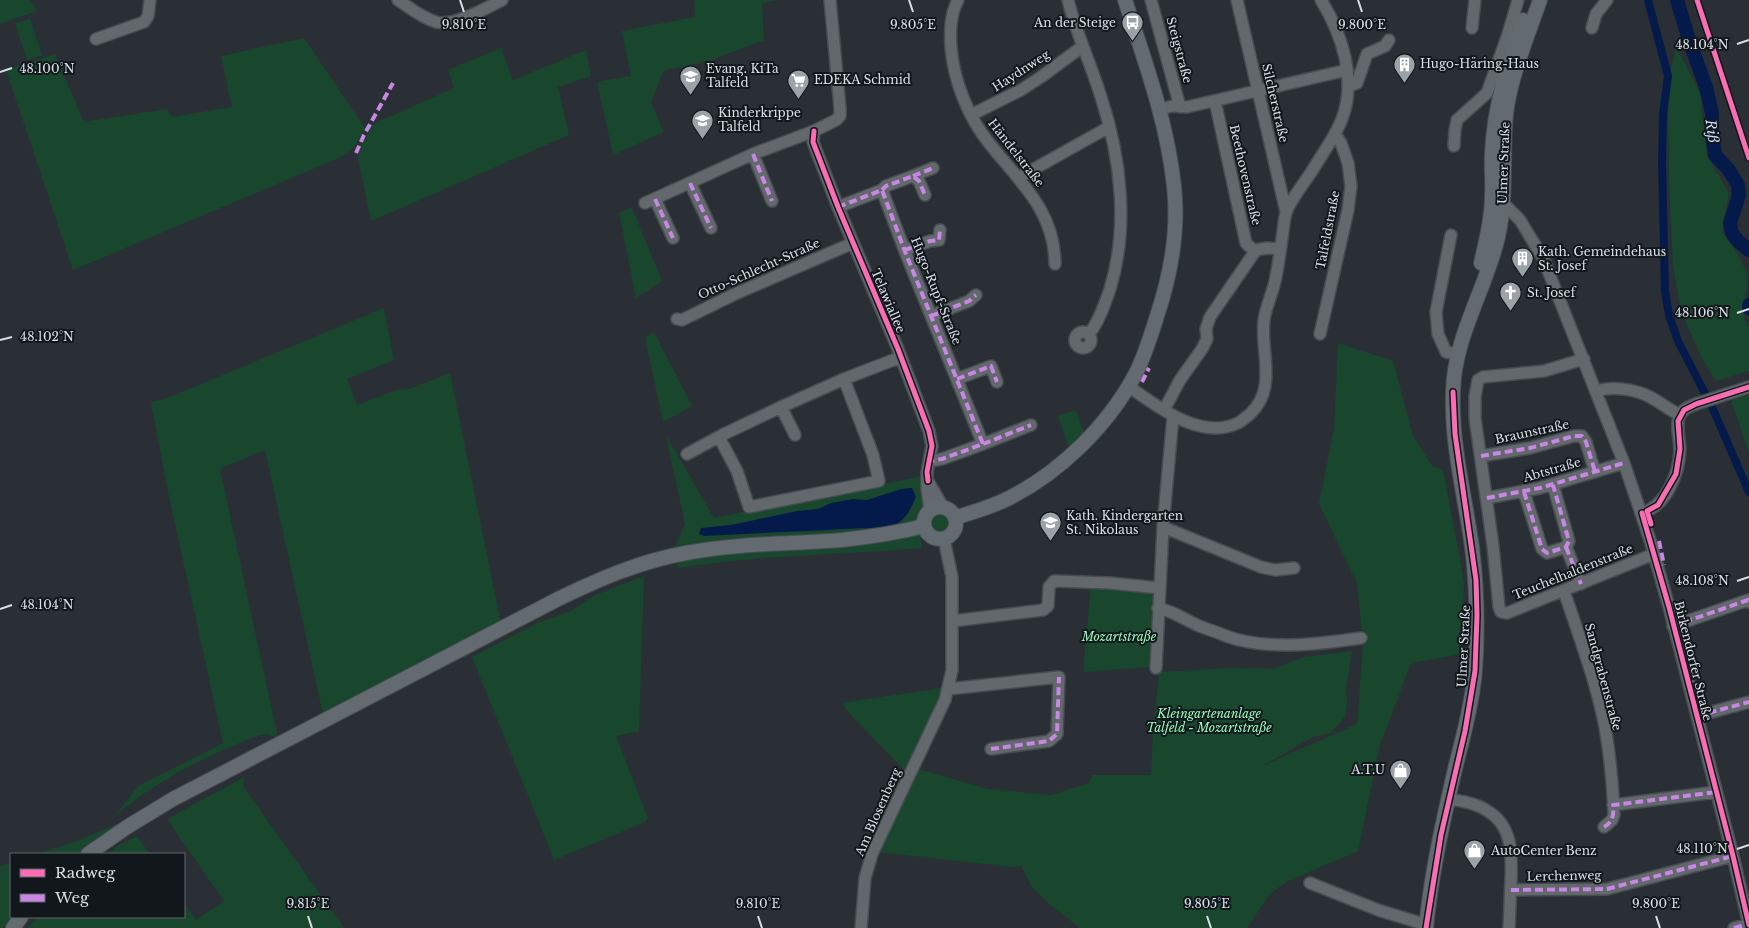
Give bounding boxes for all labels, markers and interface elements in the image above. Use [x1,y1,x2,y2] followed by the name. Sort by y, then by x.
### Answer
[1120,11,1144,42] bus stop icon: An der Steige
[1033,15,1116,30] place label: An der Steige
[1163,15,1196,85] street label: Steigstraße
[442,17,487,32] text: 9.810°E
[890,17,936,32] text: 9.805°E
[1338,17,1386,32] text: 9.800°E
[1675,37,1729,52] text: 48.104°N
[989,46,1053,95] street label: Haydnweg
[1392,52,1416,83] building icon: Hugo-Häring-Haus
[1420,56,1539,71] place label: Hugo-Häring-Haus
[20,61,75,76] text: 48.100°N
[706,61,779,90] place label: Evang. KiTa Talfeld
[1259,62,1292,144] street label: Silcherstraße
[678,64,702,95] school or university icon: Evang. KiTa Talfeld
[786,68,810,99] supermarket icon: EDEKA Schmid
[814,72,911,87] place label: EDEKA Schmid
[718,105,801,134] place label: Kinderkrippe Talfeld
[690,108,714,139] school or university icon: Kinderkrippe Talfeld
[985,116,1048,190] street label: Händelstraße
[1702,117,1722,144] water label: Riß
[1495,121,1512,204] street label: Ulmer Straße
[1227,123,1264,227] street label: Beethovenstraße
[1313,189,1343,271] street label: Talfeldstraße
[696,235,822,302] street label: Otto-Schlecht-Straße
[908,235,965,347] street label: Hugo-Rupf-Straße
[1538,244,1666,273] place label: Kath. Gemeindehaus St. Josef
[1510,247,1534,278] building icon: Kath. Gemeindehaus St. Josef
[868,267,909,335] street label: Telawiallee
[1499,281,1523,312] church icon: St. Josef
[1527,285,1577,300] place label: St. Josef
[1675,305,1729,320] text: 48.106°N
[20,329,74,344] text: 48.102°N
[1493,416,1570,447] street label: Braunstraße
[1520,454,1582,485] street label: Abtstraße
[1066,508,1183,537] place label: Kath. Kindergarten St. Nikolaus
[1038,511,1062,542] school or university icon: Kath. Kindergarten St. Nikolaus
[1511,541,1635,603] street label: Teuchelhaldenstraße
[1675,573,1729,588] text: 48.108°N
[20,597,74,612] text: 48.104°N
[1671,599,1716,722] street label: Birkendorfer Straße
[1454,604,1473,688] street label: Ulmer Straße
[1582,621,1625,732] street label: Sandgrabenstraße
[1081,629,1157,644] park label: Mozartstraße
[1146,706,1272,735] park label: Kleingartenanlage Talfeld - Mozartstraße
[1389,758,1413,789] shop icon: A.T.U
[1350,762,1385,777] place label: A.T.U
[851,765,904,859] street label: Am Blosenberg
[1463,839,1487,870] shop icon: AutoCenter Benz
[1676,841,1728,856] text: 48.110°N
[1490,843,1597,858] place label: AutoCenter Benz
[10,853,185,918] legend
[55,863,116,882] text: Radweg
[1526,867,1602,884] street label: Lerchenweg
[54,888,90,907] text: Weg
[287,896,330,911] text: 9.815°E
[736,896,781,911] text: 9.810°E
[1184,896,1230,911] text: 9.805°E
[1632,896,1680,911] text: 9.800°E

